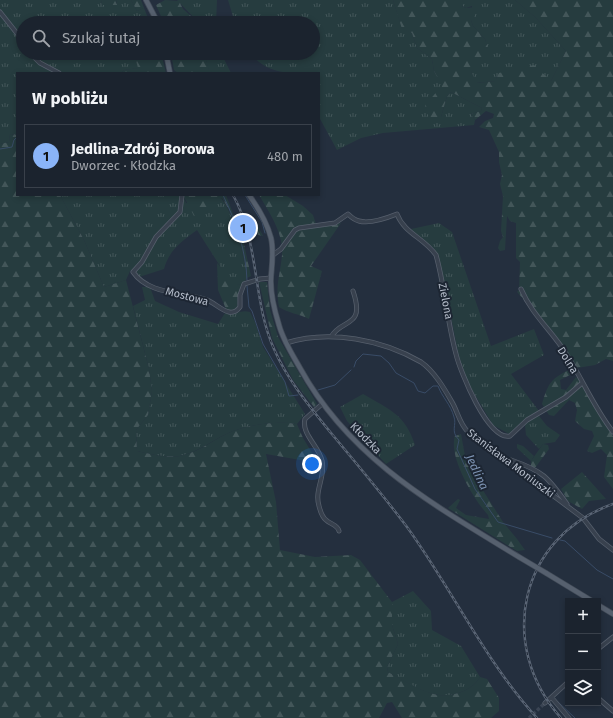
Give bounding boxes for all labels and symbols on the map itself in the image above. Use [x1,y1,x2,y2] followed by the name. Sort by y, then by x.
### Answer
[230,213,256,243] pin: 1
[436,282,455,320] street label: Zielona
[164,284,210,308] street label: Mostowa
[554,344,581,376] street label: Dolna
[347,420,384,457] street label: Kłodzka
[464,426,557,500] street label: Stanisława Moniuszki
[462,451,491,492] water label: Jedlina
[302,454,322,474] your location

